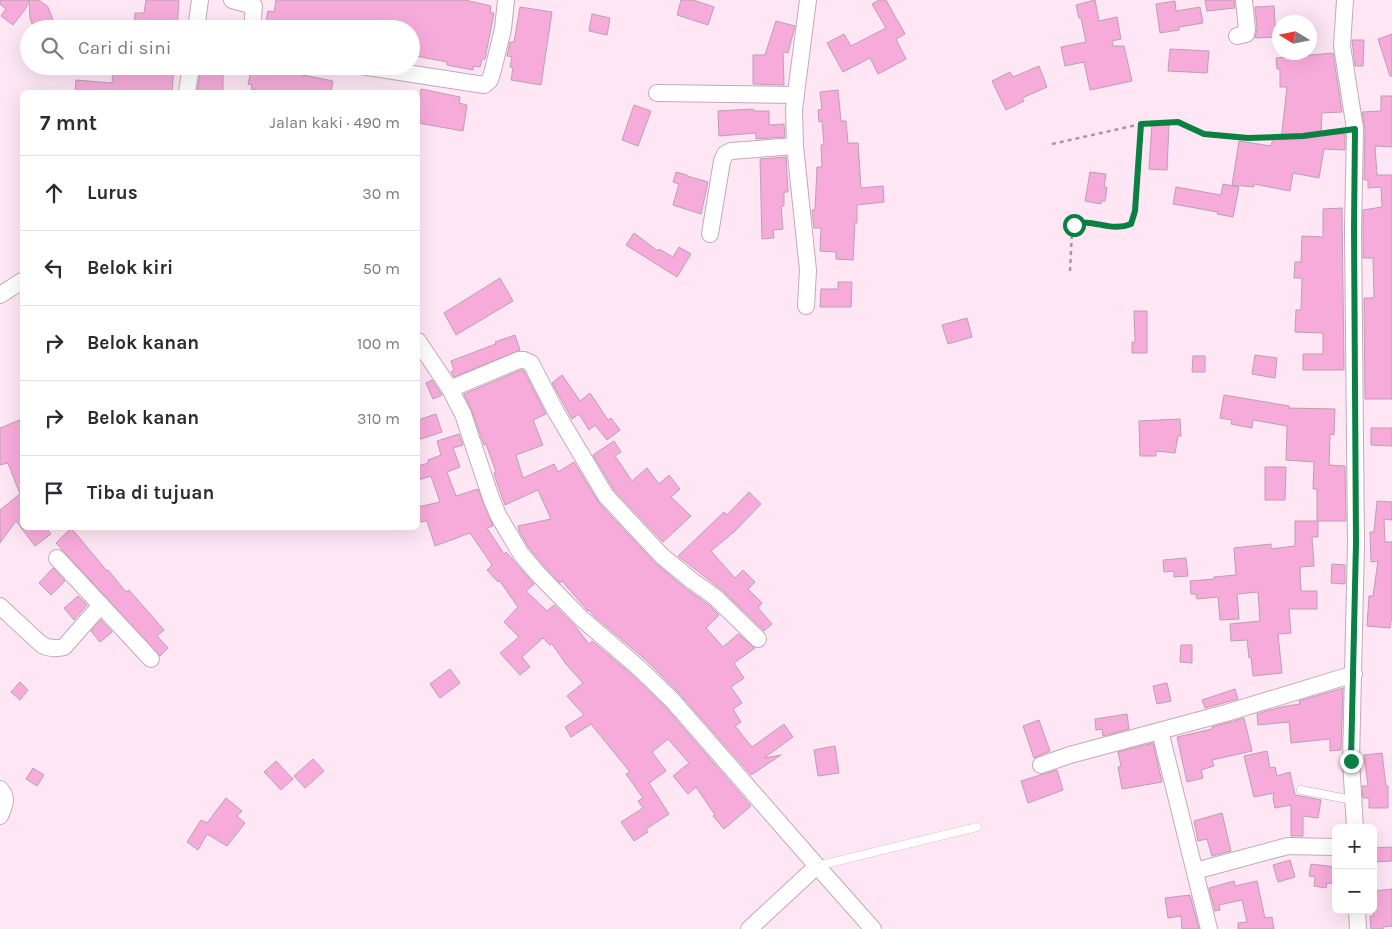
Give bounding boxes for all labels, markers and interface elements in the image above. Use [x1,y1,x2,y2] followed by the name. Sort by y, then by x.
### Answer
[1272,15,1317,60] north arrow
[20,20,420,75] search box
[38,34,66,62] icon: search
[78,37,171,59] text: Cari di sini
[40,111,97,135] text: 7 mnt
[269,113,400,132] text: Jalan kaki · 490 m
[40,179,68,207] icon: ahead
[87,182,138,204] text: Lurus
[362,184,400,203] text: 30 m
[1063,214,1086,237] route start
[40,254,68,282] icon: left
[87,257,173,279] text: Belok kiri
[363,259,400,278] text: 50 m
[40,329,68,357] icon: right
[87,332,199,354] text: Belok kanan
[357,334,400,353] text: 100 m
[40,404,68,432] icon: right
[87,407,199,429] text: Belok kanan
[357,409,400,428] text: 310 m
[40,479,68,507] icon: arrive
[87,482,214,504] text: Tiba di tujuan
[1340,750,1363,773] route end
[1332,824,1377,914] map controls
[1332,824,1377,869] button: +
[1332,869,1377,914] button: −

